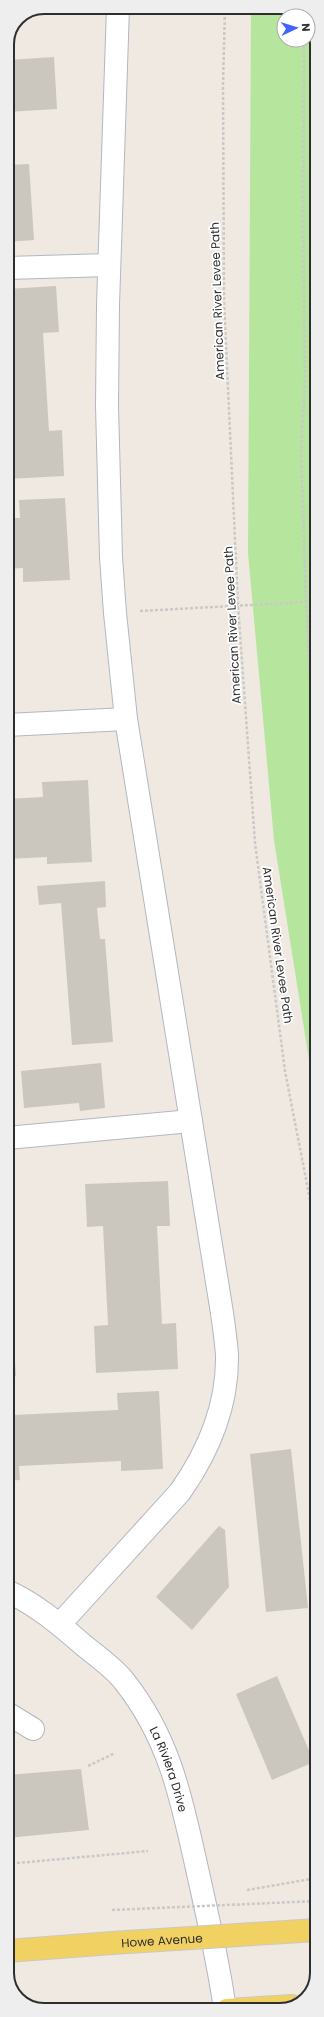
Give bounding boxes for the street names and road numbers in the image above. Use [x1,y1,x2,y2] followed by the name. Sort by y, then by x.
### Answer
[206,222,228,380] street label: American River Levee Path
[219,546,245,704] street label: American River Levee Path
[259,865,297,1025] street label: American River Levee Path
[146,1723,192,1814] street label: La Riviera Drive
[121,1929,203,1951] street label: Howe Avenue

